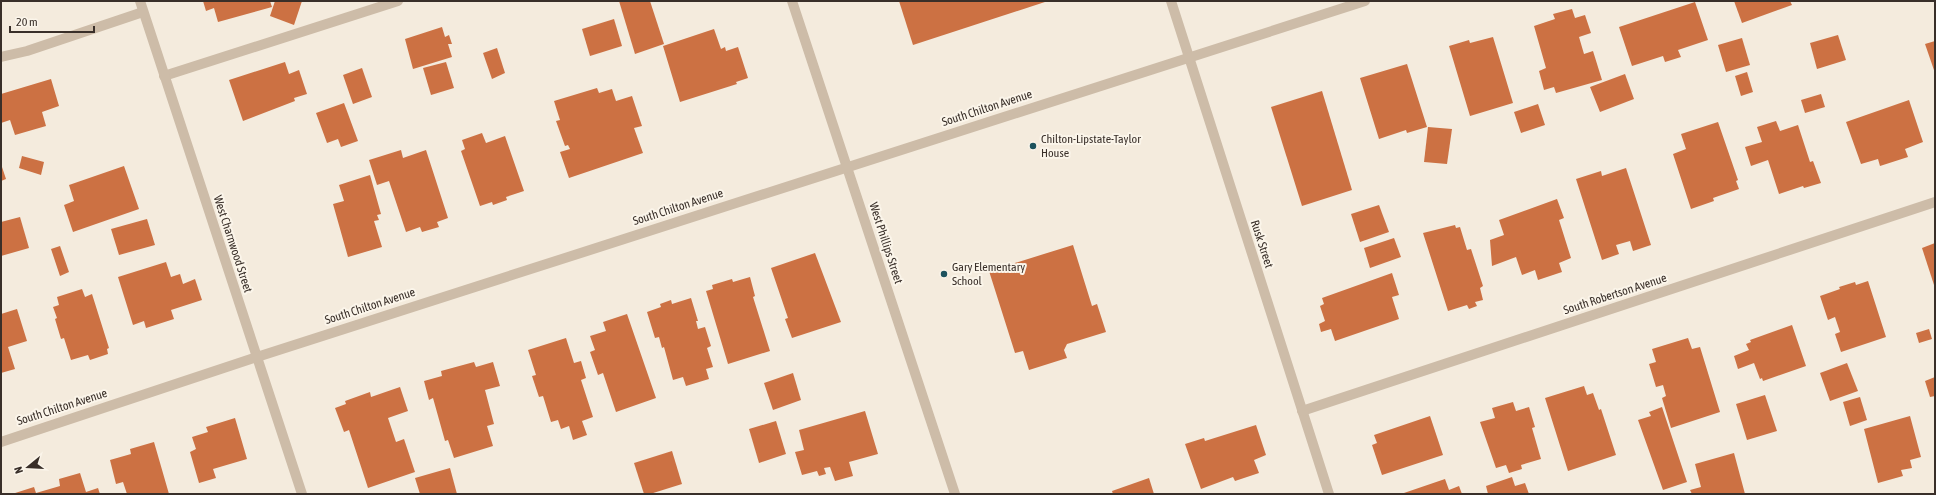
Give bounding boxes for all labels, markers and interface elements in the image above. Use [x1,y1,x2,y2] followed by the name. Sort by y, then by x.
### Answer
[10,8,94,34] scale bar
[16,15,38,29] text: 20 m
[940,87,1034,129] street label: South Chilton Avenue
[1041,132,1141,160] place label: Chilton-Lipstate-Taylor House
[1028,141,1038,151] marker: Chilton-Lipstate-Taylor House
[631,186,725,228] street label: South Chilton Avenue
[211,194,255,295] street label: West Charnwood Street
[866,201,906,286] street label: West Phillips Street
[1248,218,1276,270] street label: Rusk Street
[952,260,1025,288] place label: Gary Elementary School
[939,269,949,279] marker: Gary Elementary School
[1562,271,1668,317] street label: South Robertson Avenue
[323,285,417,327] street label: South Chilton Avenue
[15,386,109,428] street label: South Chilton Avenue
[8,447,48,487] north arrow
[12,465,25,475] text: N

